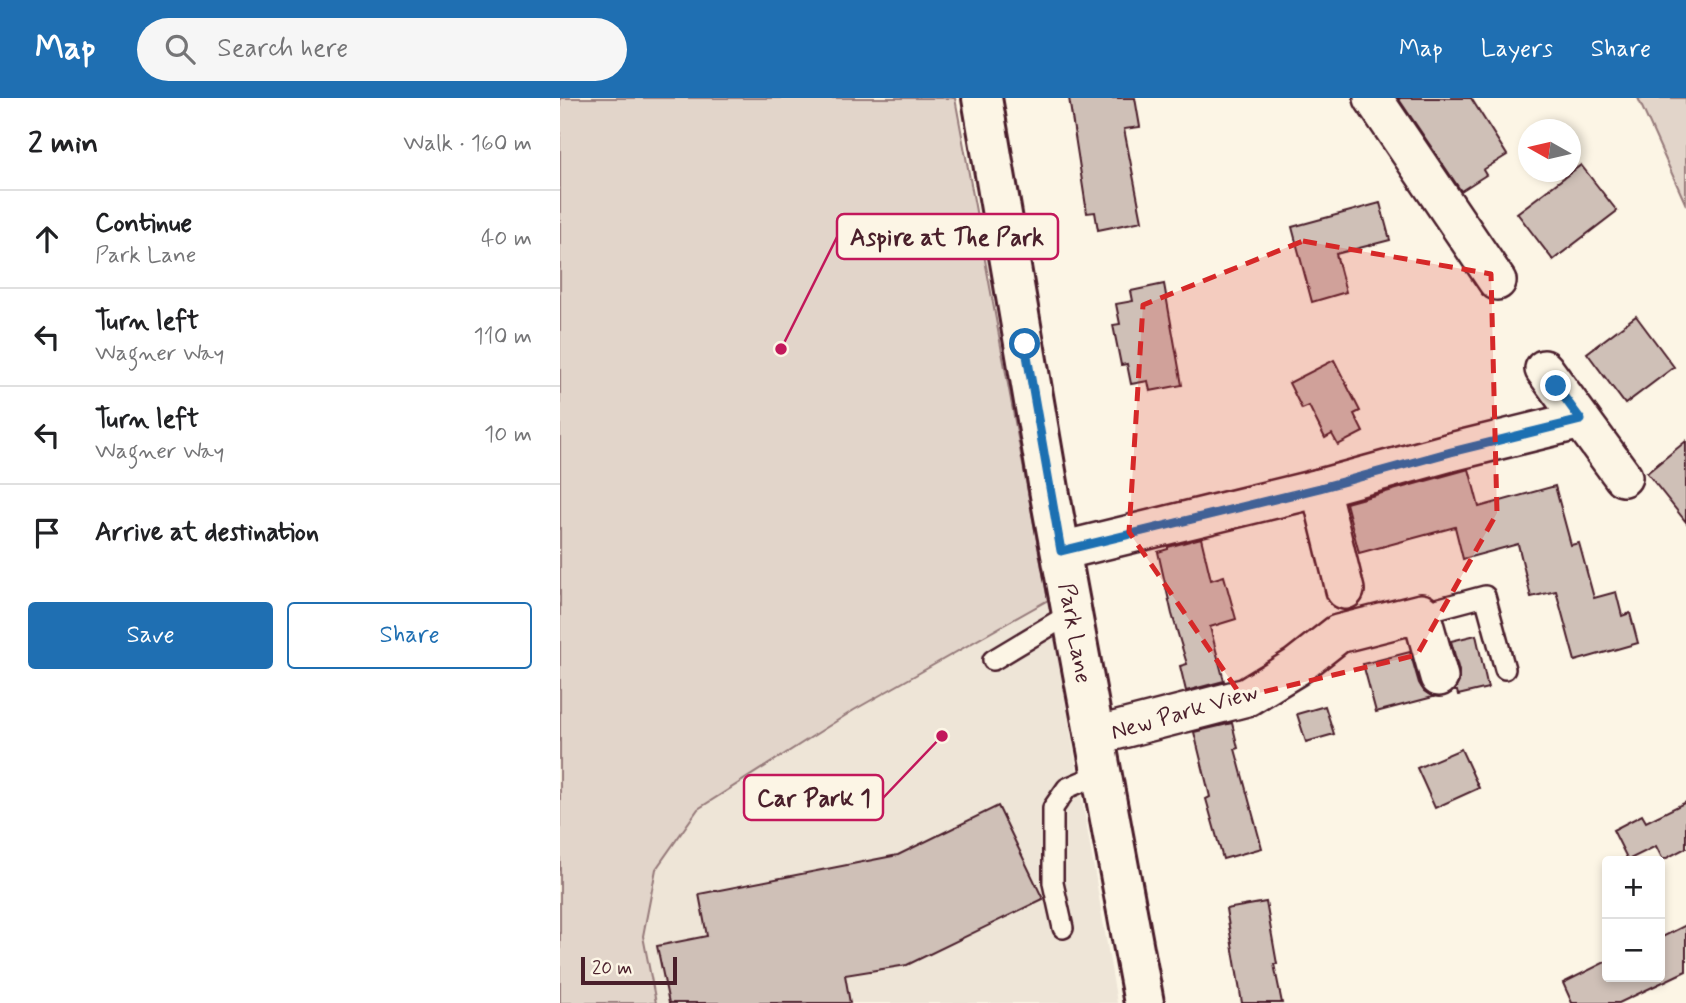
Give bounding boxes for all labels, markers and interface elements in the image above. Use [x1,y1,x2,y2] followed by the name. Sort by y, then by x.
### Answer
[137,18,627,81] search box
[35,27,95,71] text: Map
[161,30,199,68] icon: search
[217,32,348,66] text: Search here
[1399,34,1443,65] text: Map
[1481,34,1553,65] text: Layers
[1591,34,1651,65] text: Share
[1518,119,1581,182] north arrow
[28,124,98,163] text: 2 min
[403,129,532,159] text: Walk · 160 m
[95,207,192,241] text: Continue
[837,214,1058,259] callout: Aspire at The Park
[28,220,66,258] icon: ahead
[850,223,1044,254] text: Aspire at The Park
[481,224,532,254] text: 40 m
[95,241,196,271] text: Park Lane
[95,305,199,339] text: Turn left
[28,318,66,356] icon: left
[473,322,532,352] text: 110 m
[1009,328,1040,359] route start
[95,339,224,369] text: Wagner Way
[1540,370,1571,401] route end
[95,403,199,437] text: Turn left
[28,416,66,454] icon: left
[484,420,532,450] text: 10 m
[95,437,224,467] text: Wagner Way
[28,514,66,552] icon: arrive
[95,516,319,550] text: Arrive at destination
[1050,581,1098,686] street label: Park Lane
[28,602,273,669] button: Save
[287,602,532,669] button: Share
[1108,678,1262,748] street label: New Park View
[744,775,883,820] callout: Car Park 1
[757,784,871,815] text: Car Park 1
[1602,856,1665,982] map controls
[1602,856,1665,919] button: +
[1602,919,1665,982] button: −
[581,954,677,986] scale bar
[592,956,632,981] text: 20 m

